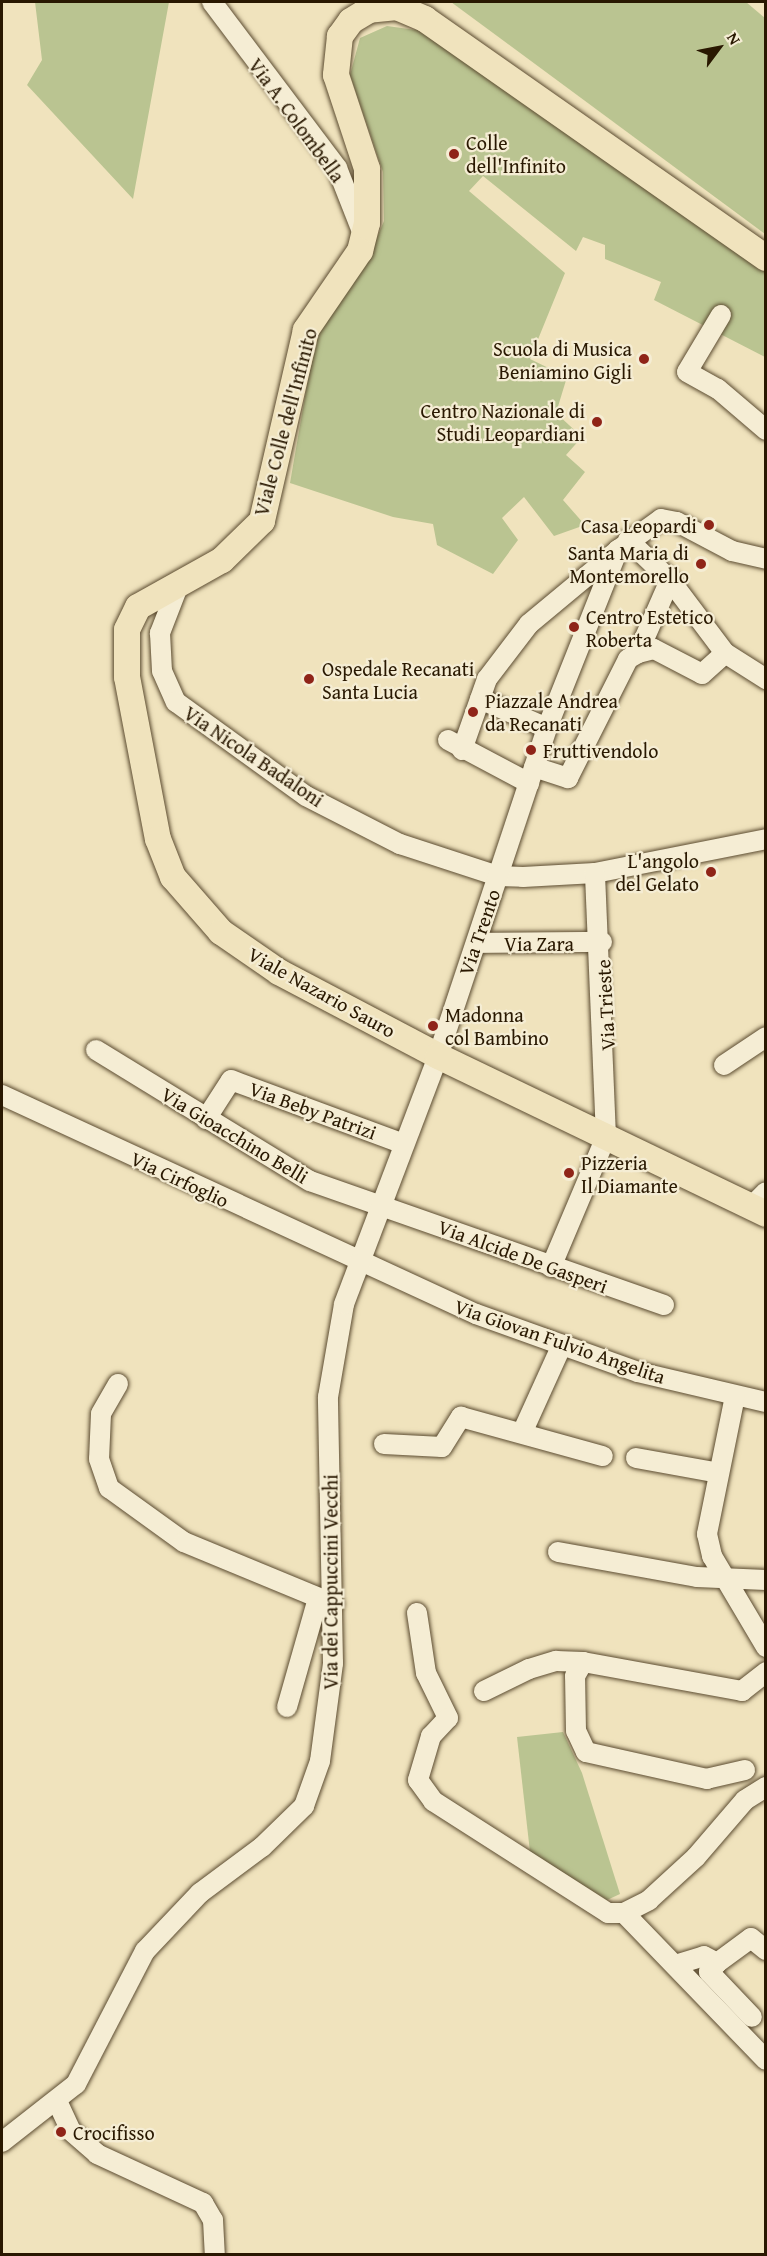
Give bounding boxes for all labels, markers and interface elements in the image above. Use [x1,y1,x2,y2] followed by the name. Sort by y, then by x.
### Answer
[689,18,749,78] north arrow
[721,28,747,49] text: N
[244,53,350,187] street label: Via A. Colombella
[466,130,566,177] place label: Colle dell'Infinito
[447,147,461,161] marker: Colle dell'Infinito
[248,325,322,519] street label: Viale Colle dell'Infinito
[493,336,632,383] place label: Scuola di Musica Beniamino Gigli
[637,352,651,366] marker: Scuola di Musica Beniamino Gigli
[420,398,585,445] place label: Centro Nazionale di Studi Leopardiani
[590,415,604,429] marker: Centro Nazionale di Studi Leopardiani
[581,513,697,537] place label: Casa Leopardi
[702,518,716,532] marker: Casa Leopardi
[568,540,689,587] place label: Santa Maria di Montemorello
[694,557,708,571] marker: Santa Maria di Montemorello
[586,604,713,651] place label: Centro Estetico Roberta
[567,620,581,634] marker: Centro Estetico Roberta
[322,656,474,703] place label: Ospedale Recanati Santa Lucia
[300,670,318,688] marker: Ospedale Recanati Santa Lucia
[485,688,618,735] place label: Piazzale Andrea da Recanati
[180,700,328,812] street label: Via Nicola Badaloni
[466,705,480,719] marker: Piazzale Andrea da Recanati
[543,738,658,762] place label: Fruttivendolo
[524,743,538,757] marker: Fruttivendolo
[615,849,699,896] place label: L'angolo del Gelato
[704,865,718,879] marker: L'angolo del Gelato
[453,886,505,978] street label: Via Trento
[504,931,574,955] street label: Via Zara
[244,942,400,1042] street label: Viale Nazario Sauro
[591,959,619,1051] street label: Via Trieste
[445,1002,549,1049] place label: Madonna col Bambino
[426,1019,440,1033] marker: Madonna col Bambino
[246,1076,380,1144] street label: Via Beby Patrizi
[157,1082,313,1188] street label: Via Gioacchino Belli
[127,1146,233,1212] street label: Via Cirfoglio
[581,1150,678,1197] place label: Pizzeria Il Diamante
[562,1166,576,1180] marker: Pizzeria Il Diamante
[435,1214,611,1298] street label: Via Alcide De Gasperi
[451,1294,669,1388] street label: Via Giovan Fulvio Angelita
[318,1474,342,1690] street label: Via dei Cappuccini Vecchi
[73,2120,155,2144] place label: Crocifisso
[54,2125,68,2139] marker: Crocifisso

